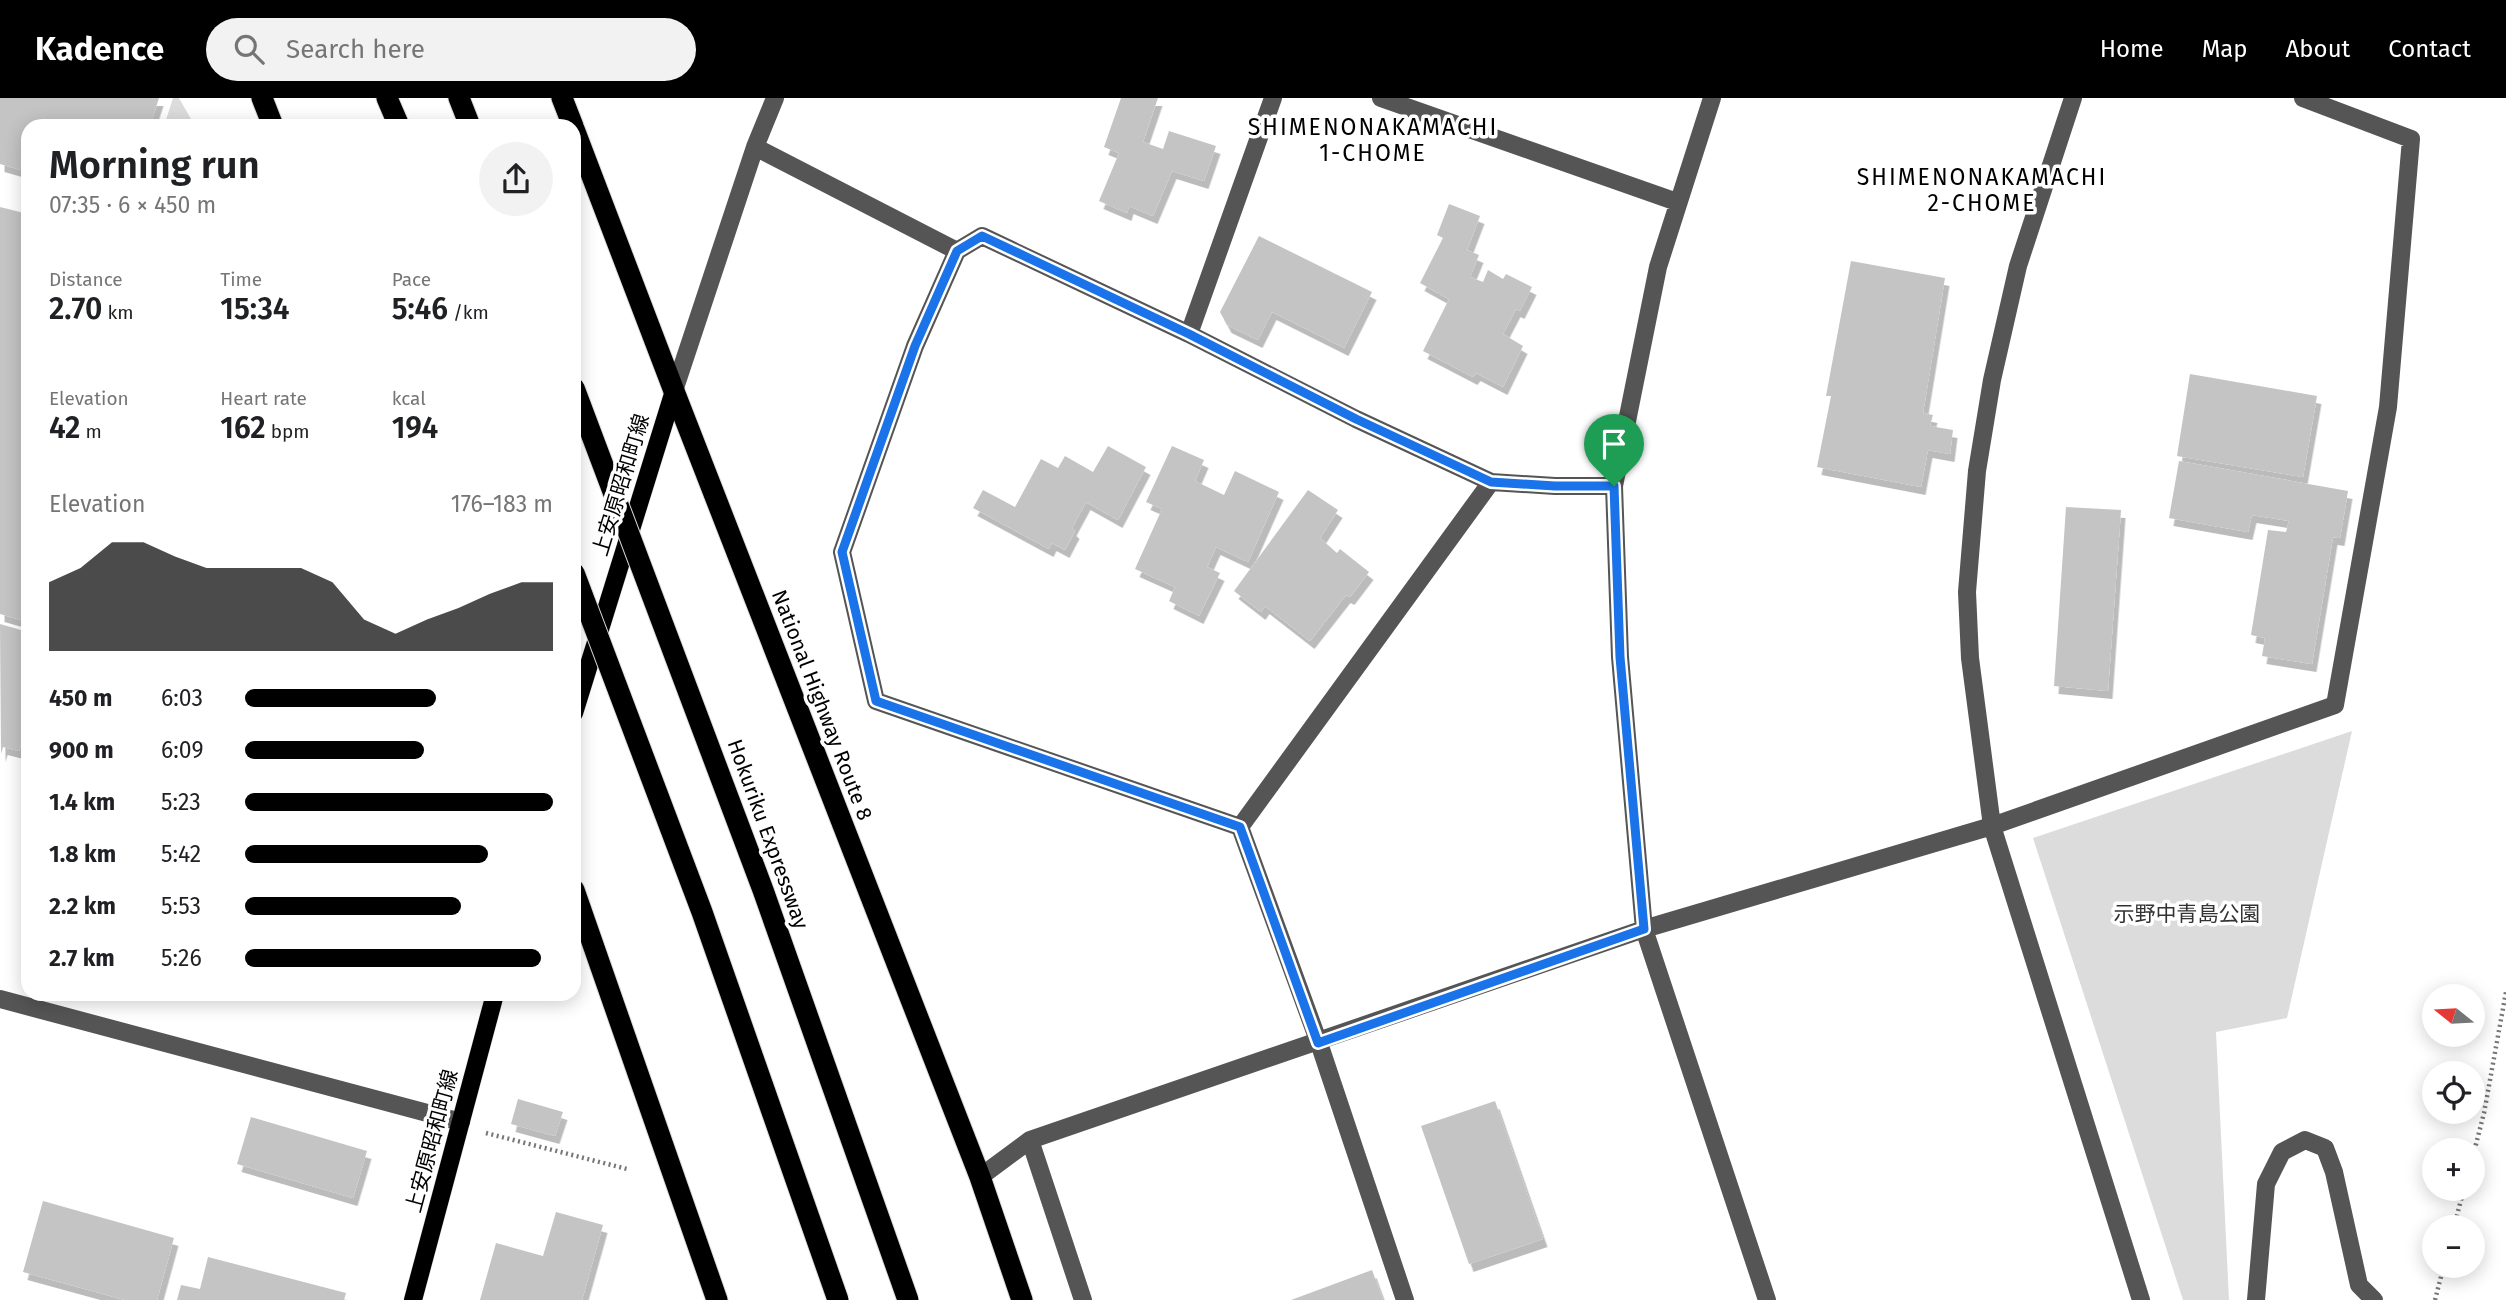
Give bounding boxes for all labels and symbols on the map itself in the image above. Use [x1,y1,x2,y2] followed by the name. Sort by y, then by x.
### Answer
[1248,113,1498,167] district label: SHIMENONAKAMACHI 1-CHOME
[1857,163,2107,217] district label: SHIMENONAKAMACHI 2-CHOME
[587,411,655,559] street label: 上安原昭和町線
[1584,414,1644,486] pin
[766,586,878,824] street label: National Highway Route 8
[722,736,815,933] street label: Hokuriku Expressway
[2114,901,2261,927] park label: 示野中青島公園
[2422,984,2485,1046] north arrow
[400,1067,464,1215] street label: 上安原昭和町線

